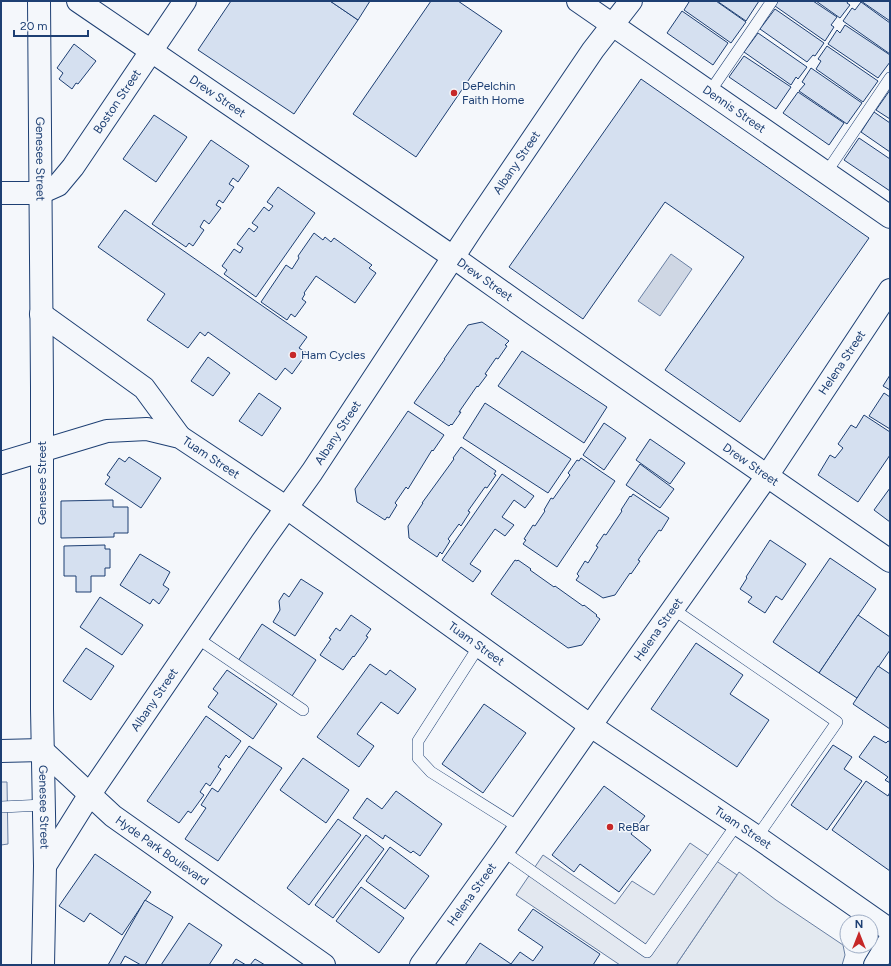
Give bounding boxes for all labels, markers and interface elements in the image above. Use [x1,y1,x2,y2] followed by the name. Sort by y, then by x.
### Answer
[14,12,88,38] scale bar
[20,19,48,33] text: 20 m
[90,66,144,137] street label: Boston Street
[187,72,249,121] street label: Drew Street
[462,79,525,107] place label: DePelchin Faith Home
[700,83,769,136] street label: Dennis Street
[449,88,459,98] marker: DePelchin Faith Home
[33,117,48,202] street label: Genesee Street
[490,128,543,197] street label: Albany Street
[454,255,516,304] street label: Drew Street
[816,327,869,397] street label: Helena Street
[301,348,366,362] place label: Ham Cycles
[288,350,298,360] marker: Ham Cycles
[312,398,364,467] street label: Albany Street
[180,434,243,482] street label: Tuam Street
[35,440,49,525] street label: Genesee Street
[720,440,782,489] street label: Drew Street
[631,595,686,664] street label: Helena Street
[445,619,507,669] street label: Tuam Street
[128,665,181,734] street label: Albany Street
[36,765,52,850] street label: Genesee Street
[712,804,774,852] street label: Tuam Street
[113,813,211,888] street label: Hyde Park Boulevard
[618,820,650,834] place label: ReBar
[605,822,615,832] marker: ReBar
[444,860,499,929] street label: Helena Street
[839,914,879,954] north arrow
[855,918,863,931] text: N

